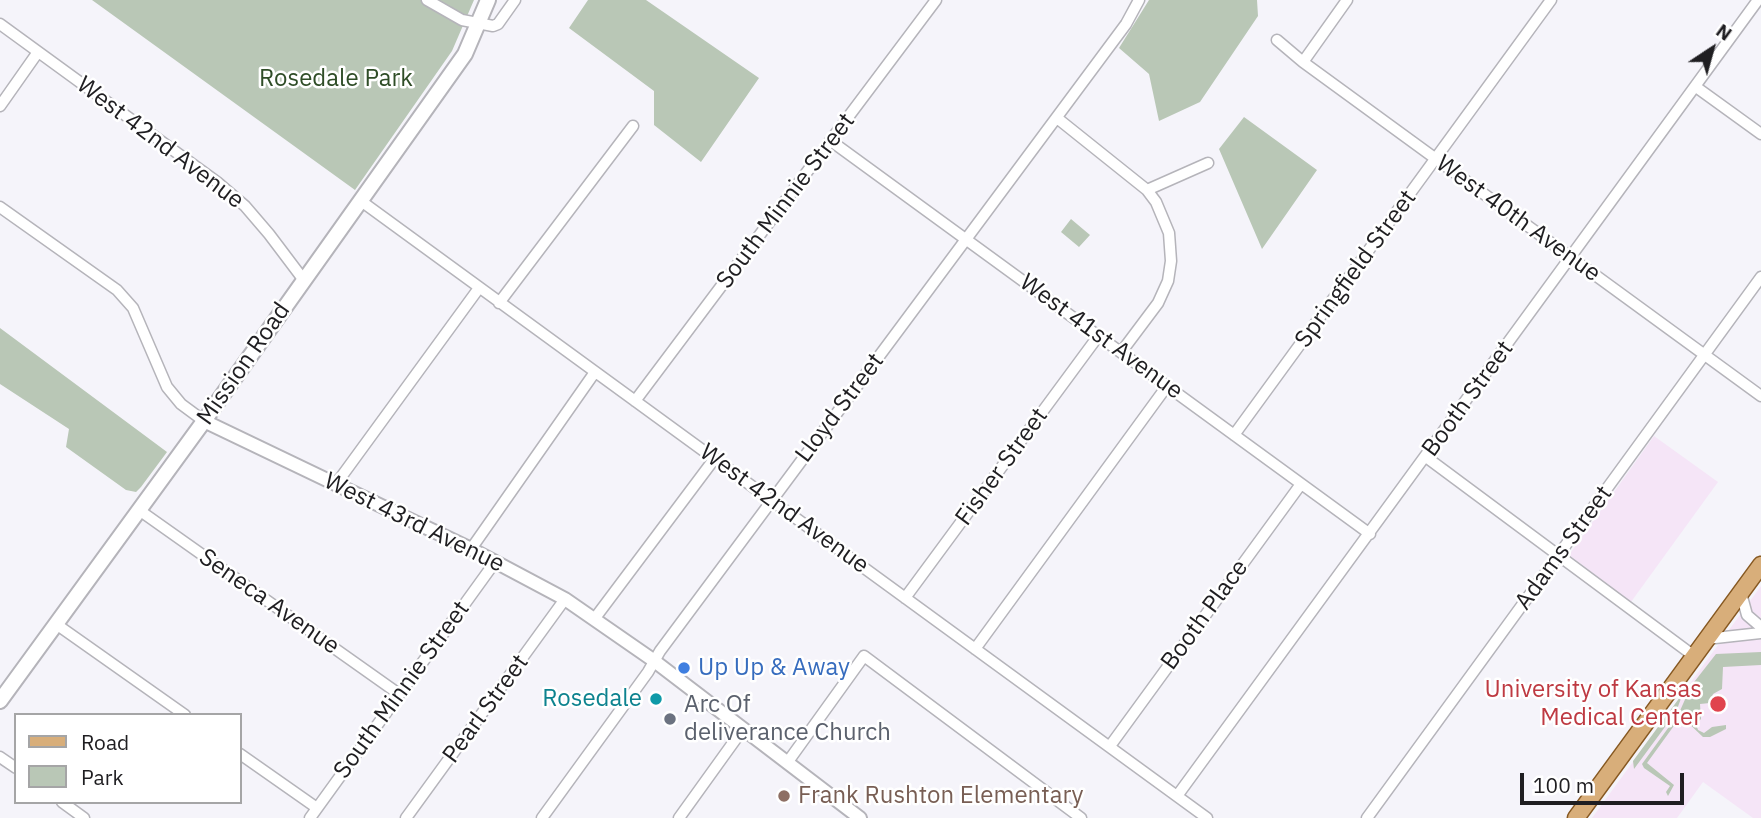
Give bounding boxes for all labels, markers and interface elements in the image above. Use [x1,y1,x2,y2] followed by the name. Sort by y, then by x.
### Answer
[1677,14,1747,84] north arrow
[1712,18,1737,46] text: N
[259,65,413,93] park label: Rosedale Park
[71,71,249,215] street label: West 42nd Avenue
[711,108,861,294] street label: South Minnie Street
[1430,150,1606,288] street label: West 40th Avenue
[1289,185,1423,353] street label: Springfield Street
[1014,268,1188,406] street label: West 41st Avenue
[191,297,297,431] street label: Mission Road
[1416,335,1520,463] street label: Booth Street
[790,348,890,468] street label: Lloyd Street
[950,403,1054,531] street label: Fisher Street
[694,438,874,580] street label: West 42nd Avenue
[319,467,509,579] street label: West 43rd Avenue
[1509,480,1619,616] street label: Adams Street
[193,543,345,661] street label: Seneca Avenue
[1155,554,1255,676] street label: Booth Place
[328,596,476,784] street label: South Minnie Street
[437,649,535,769] street label: Pearl Street
[698,654,850,682] place label: Up Up & Away
[676,660,692,676] marker: Up Up & Away
[1485,676,1702,732] place label: University of Kansas Medical Center
[542,685,642,713] place label: Rosedale
[648,691,664,707] marker: Rosedale
[684,691,891,747] place label: Arc Of deliverance Church
[1708,694,1728,714] marker: University of Kansas Medical Center
[662,711,678,727] marker: Arc Of deliverance Church
[14,713,242,804] legend
[81,728,129,756] text: Road
[1523,758,1688,802] scale bar
[81,763,124,791] text: Park
[1533,771,1594,799] text: 100 m
[798,782,1084,810] place label: Frank Rushton Elementary
[776,788,792,804] marker: Frank Rushton Elementary

